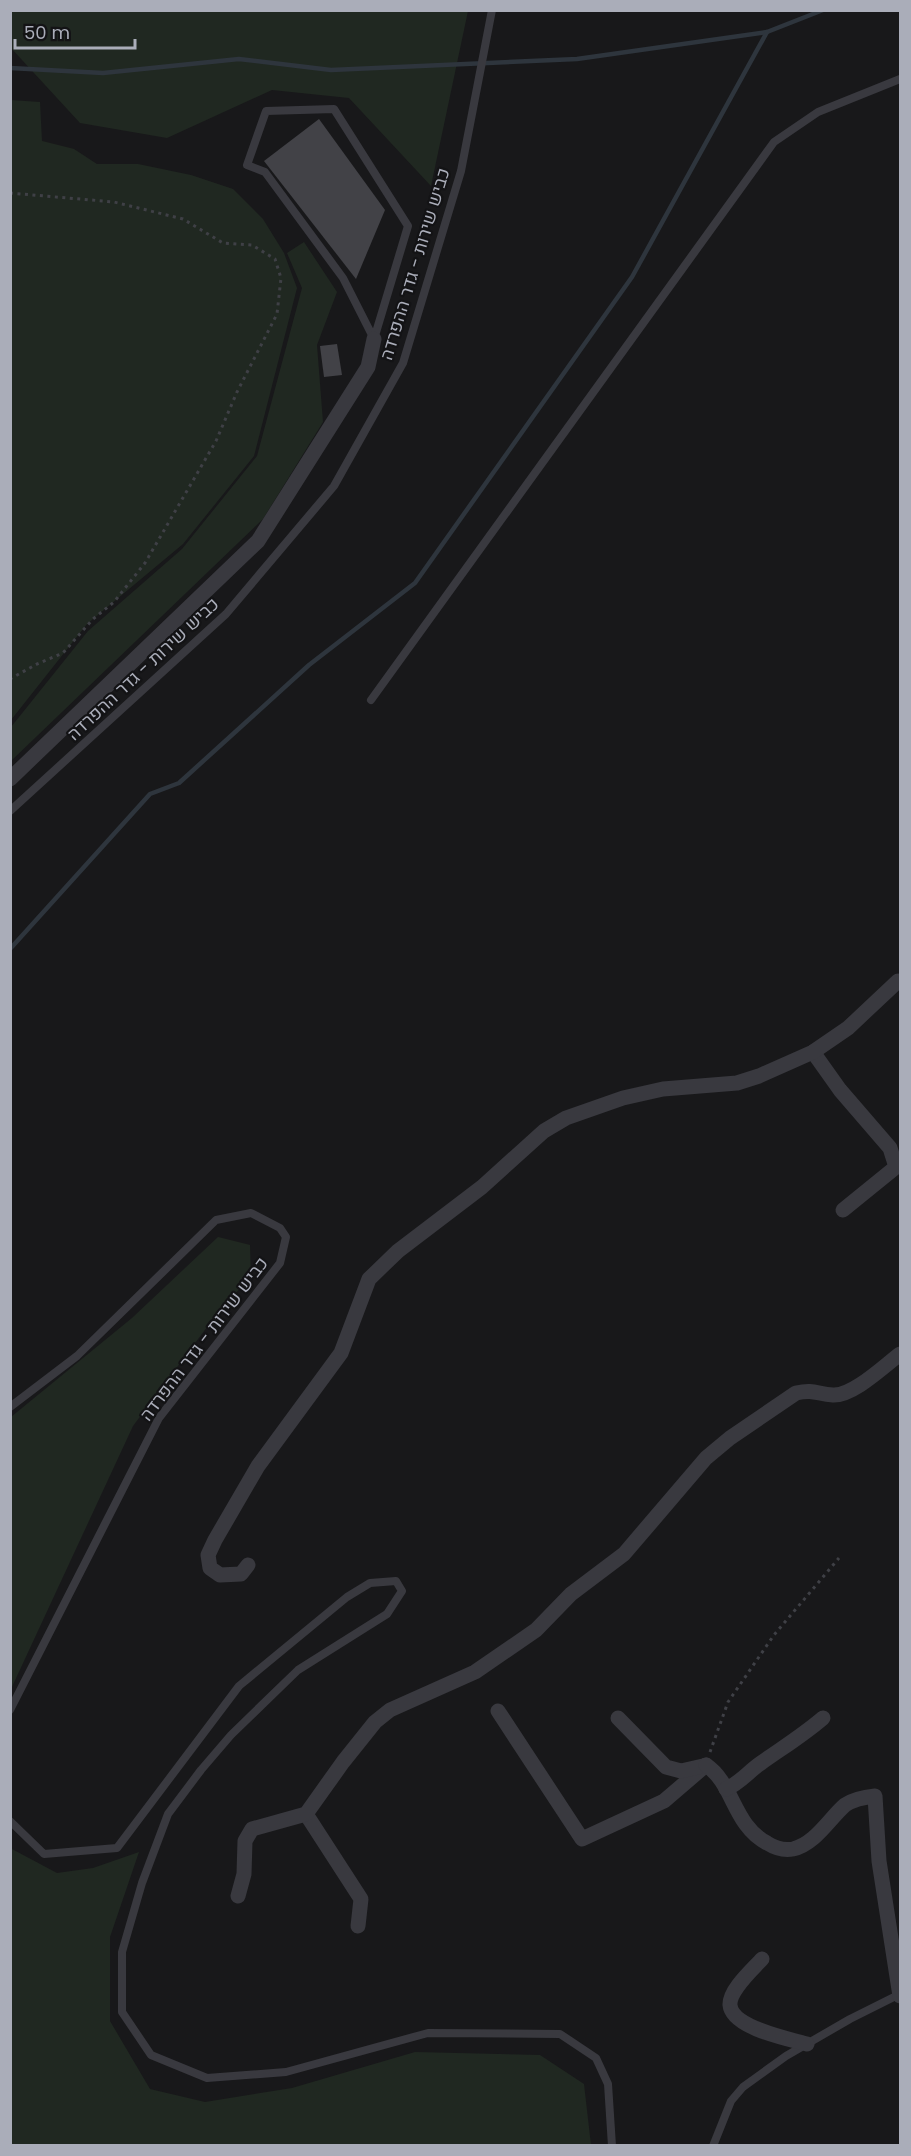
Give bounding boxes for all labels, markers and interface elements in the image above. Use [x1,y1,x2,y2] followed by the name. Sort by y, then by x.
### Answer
[15,12,135,50] scale bar
[24,20,70,45] text: 50 m
[373,165,456,363] street label: כביש שירות - גדר ההפרדה
[61,591,224,746] street label: כביש שירות - גדר ההפרדה
[134,1251,274,1426] street label: כביש שירות - גדר ההפרדה

